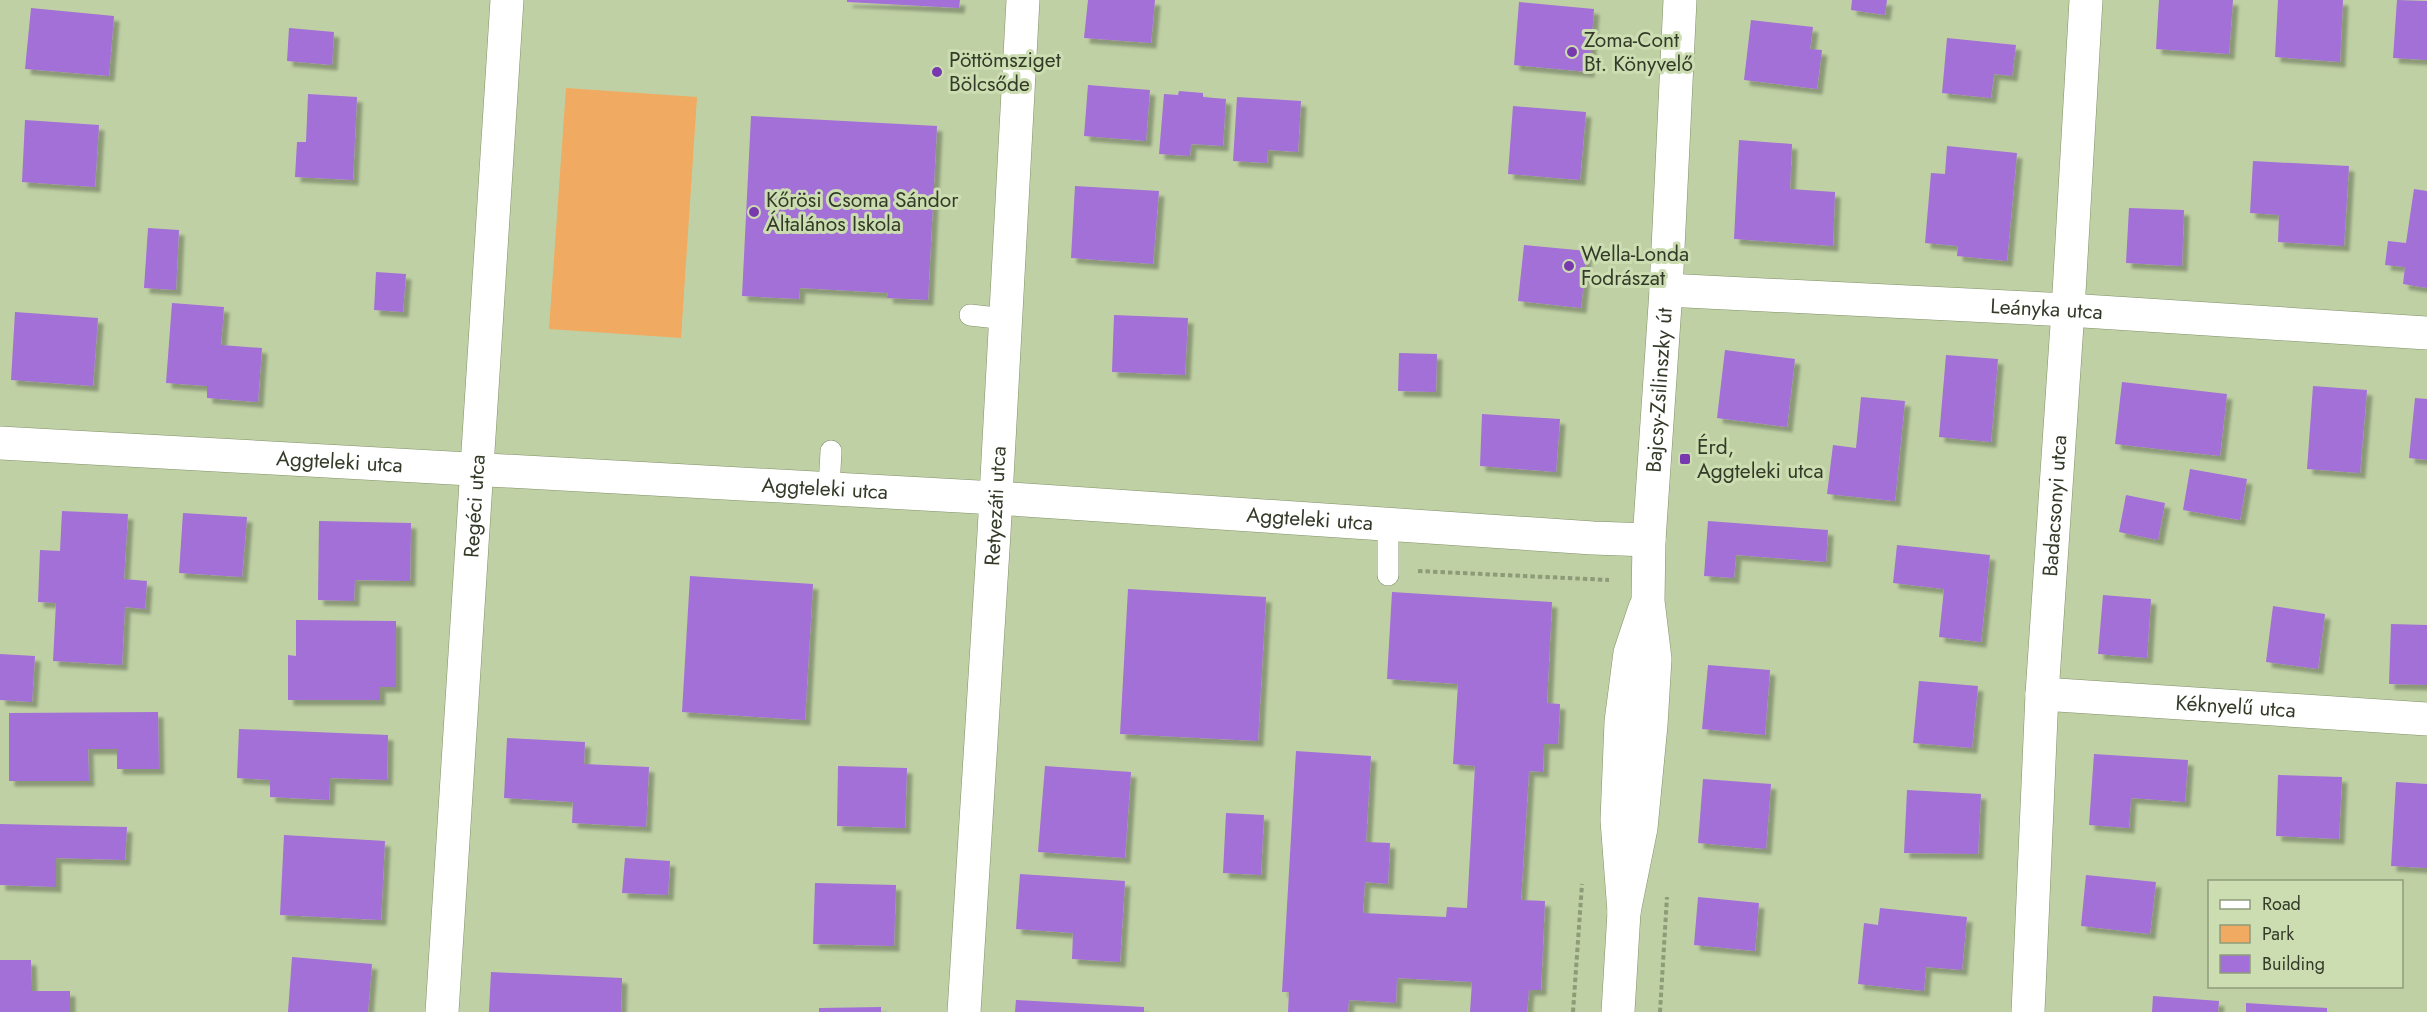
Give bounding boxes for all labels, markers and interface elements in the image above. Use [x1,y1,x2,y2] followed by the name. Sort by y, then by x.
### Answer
[1584,25,1693,79] place label: Zoma-Cont Bt. Könyvelő
[949,45,1061,99] place label: Pöttömsziget Bölcsőde
[1565,45,1579,59] marker: Zoma-Cont Bt. Könyvelő
[930,65,944,79] marker: Pöttömsziget Bölcsőde
[766,185,959,239] place label: Kőrösi Csoma Sándor Általános Iskola
[747,205,761,219] marker: Kőrösi Csoma Sándor Általános Iskola
[1581,239,1689,293] place label: Wella-Londa Fodrászat
[1562,259,1576,273] marker: Wella-Londa Fodrászat
[1990,291,2104,327] street label: Leányka utca
[1639,307,1680,474] street label: Bajcsy-Zsilinszky út
[1697,432,1824,486] place label: Érd, Aggteleki utca
[2035,434,2075,578] street label: Badacsonyi utca
[275,443,404,480] street label: Aggteleki utca
[977,445,1014,567] street label: Retyezáti utca
[1678,452,1692,466] marker: Érd, Aggteleki utca
[456,453,493,559] street label: Regéci utca
[761,470,889,507] street label: Aggteleki utca
[1246,500,1374,538] street label: Aggteleki utca
[2175,688,2297,725] street label: Kéknyelű utca
[2208,880,2403,988] legend
[2262,891,2301,917] text: Road
[2262,921,2294,947] text: Park
[2262,951,2325,977] text: Building

